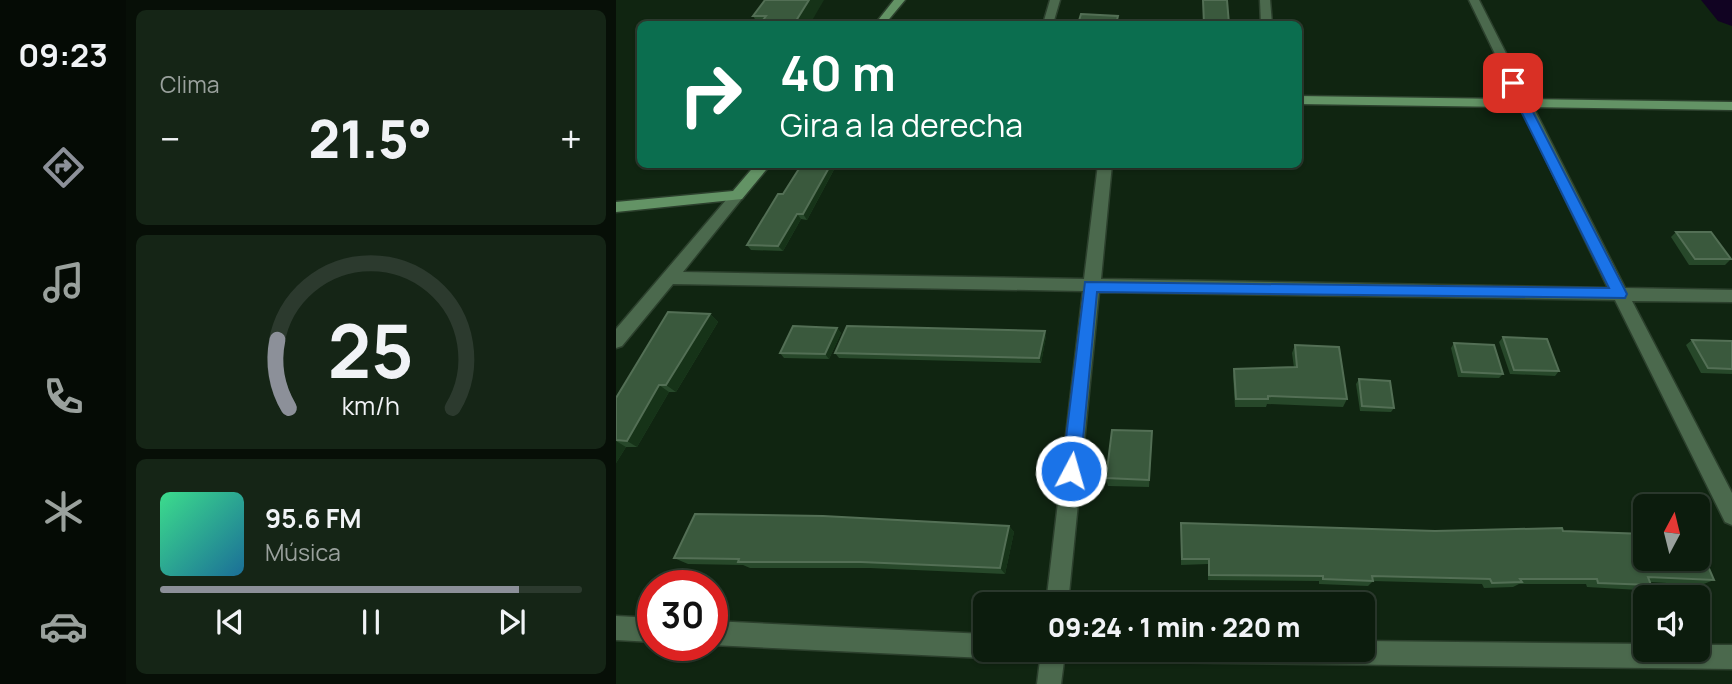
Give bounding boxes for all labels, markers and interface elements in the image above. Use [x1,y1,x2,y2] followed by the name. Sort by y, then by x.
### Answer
[18,33,108,77] text: 09:23
[780,39,896,106] text: 40 m
[665,49,756,140] icon: right
[1483,53,1543,113] pin
[1494,64,1532,102] icon: arrive
[160,68,219,100] text: Clima
[309,103,432,174] text: 21.5°
[780,103,1023,147] text: Gira a la derecha
[160,112,181,164] text: −
[560,112,582,164] text: +
[39,143,88,192] icon: directions
[39,258,88,307] icon: music
[328,300,414,400] text: 25
[39,372,88,421] icon: phone
[342,388,400,423] text: km/h
[1034,434,1108,508] position arrow
[39,487,88,536] icon: climate
[1633,494,1710,570] north arrow
[1633,494,1710,662] map controls
[265,500,362,536] text: 95.6 FM
[265,536,341,568] text: Música
[637,570,728,661] speed limit sign: 30
[1633,585,1710,662] button: sound
[39,602,88,651] icon: car
[211,603,249,641] icon: previous
[352,603,390,641] icon: pause
[493,603,531,641] icon: next
[1048,609,1300,645] text: 09:24 · 1 min · 220 m

